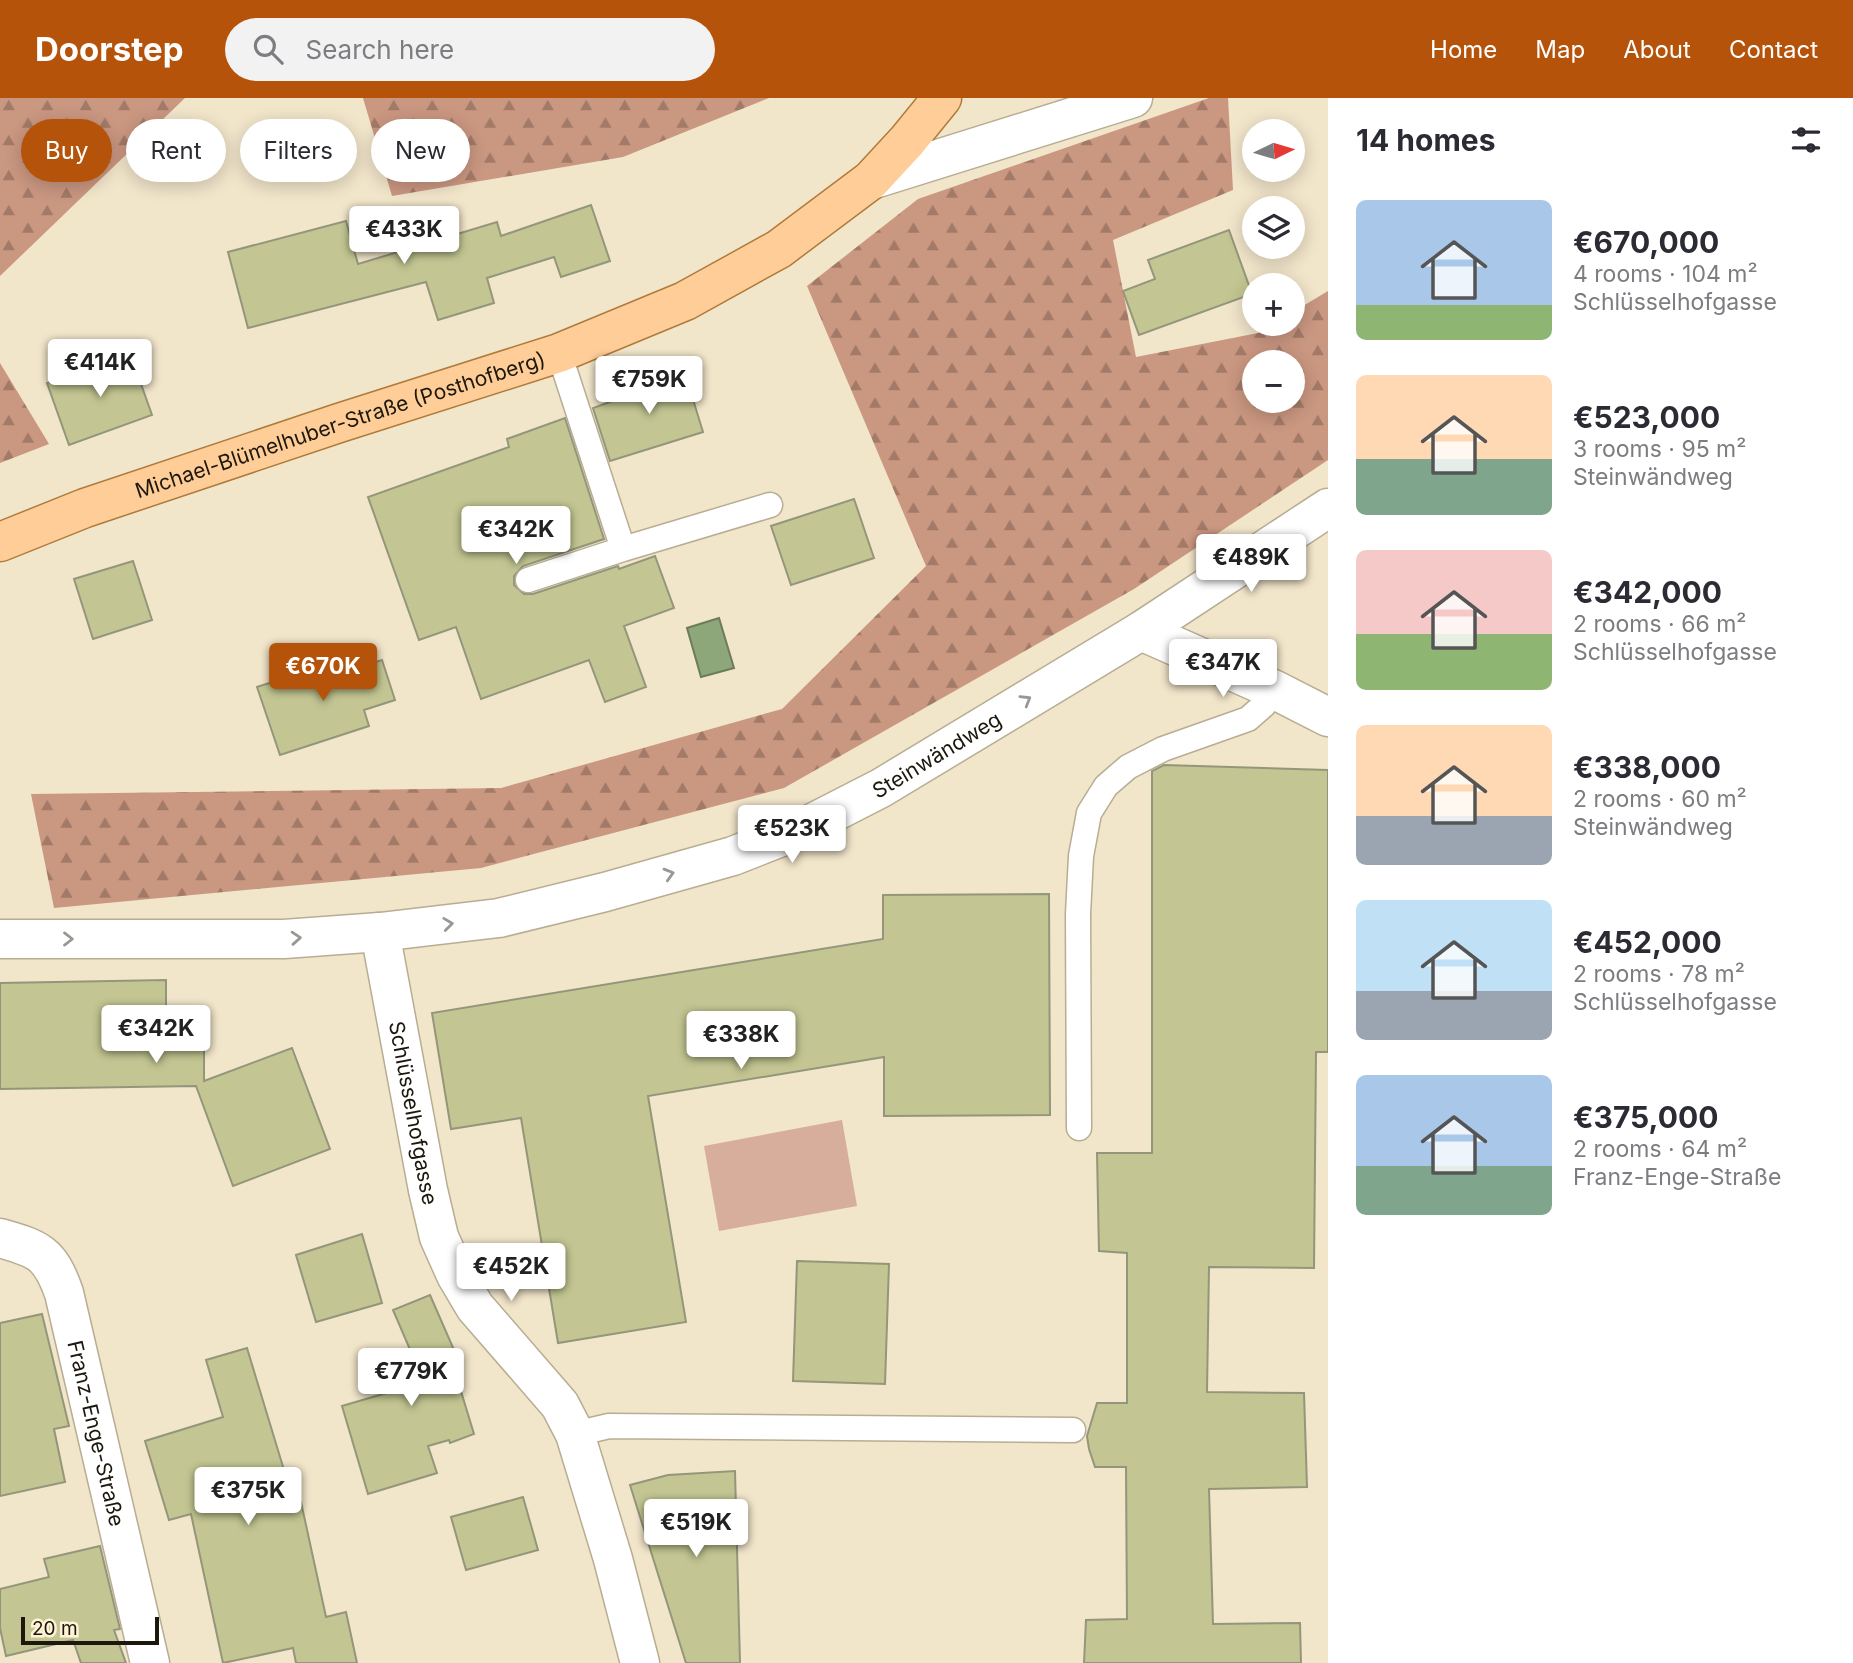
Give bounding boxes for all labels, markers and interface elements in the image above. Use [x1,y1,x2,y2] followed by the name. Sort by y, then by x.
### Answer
[225,18,715,81] search box
[35,29,183,69] text: Doorstep
[249,30,287,68] icon: search
[305,34,454,65] text: Search here
[1430,35,1497,64] text: Home
[1535,35,1585,64] text: Map
[1623,35,1691,64] text: About
[1729,35,1818,64] text: Contact
[21,119,112,182] chip: Buy
[126,119,226,182] chip: Rent
[240,119,357,182] chip: Filters
[371,119,470,182] chip: New
[1242,119,1306,182] north arrow
[1242,119,1305,413] map controls
[1787,121,1825,159] icon: filters
[1356,122,1495,158] text: 14 homes
[1242,196,1305,259] button: layers
[355,206,453,266] pin: €433K
[365,215,443,243] text: €433K
[1573,224,1719,260] text: €670,000
[1412,228,1496,312] icon: home
[1573,260,1758,288] text: 4 rooms · 104 m²
[1242,273,1305,336] button: +
[1573,288,1777,316] text: Schlüsselhofgasse
[51,340,149,399] pin: €414K
[132,346,548,503] street label: Michael-Blümelhuber-Straße (Posthofberg)
[64,348,136,376] text: €414K
[1242,350,1305,413] button: −
[600,356,698,416] pin: €759K
[611,365,687,393] text: €759K
[1573,399,1720,435] text: €523,000
[1412,403,1496,487] icon: home
[1573,435,1746,463] text: 3 rooms · 95 m²
[1573,463,1733,491] text: Steinwändweg
[467,506,565,566] pin: €342K
[477,515,555,543] text: €342K
[1202,534,1300,594] pin: €489K
[1212,543,1290,571] text: €489K
[1573,574,1722,610] text: €342,000
[1412,578,1496,662] icon: home
[1573,610,1747,638] text: 2 rooms · 66 m²
[1573,638,1777,666] text: Schlüsselhofgasse
[1174,640,1272,699] pin: €347K
[274,644,372,703] pin: €670K
[1185,648,1261,676] text: €347K
[285,652,361,680] text: €670K
[1019,695,1032,708] one-way arrow
[868,706,1005,803] street label: Steinwändweg
[1573,749,1721,785] text: €338,000
[1412,753,1496,837] icon: home
[1573,785,1747,813] text: 2 rooms · 60 m²
[743,806,841,865] pin: €523K
[1573,813,1733,841] text: Steinwändweg
[754,814,830,842] text: €523K
[663,867,675,882] one-way arrow
[442,917,454,932] one-way arrow
[1573,924,1722,960] text: €452,000
[1412,928,1496,1012] icon: home
[63,931,74,947] one-way arrow
[290,931,301,946] one-way arrow
[1573,960,1745,988] text: 2 rooms · 78 m²
[1573,988,1777,1016] text: Schlüsselhofgasse
[107,1006,205,1065] pin: €342K
[692,1012,790,1071] pin: €338K
[117,1014,195,1042] text: €342K
[384,1019,444,1207] street label: Schlüsselhofgasse
[703,1020,779,1048] text: €338K
[1573,1099,1718,1135] text: €375,000
[1412,1103,1496,1187] icon: home
[1573,1135,1747,1163] text: 2 rooms · 64 m²
[1573,1163,1781,1191] text: Franz-Enge-Straße
[462,1244,560,1303] pin: €452K
[472,1252,550,1280] text: €452K
[63,1338,130,1529] street label: Franz-Enge-Straße
[362,1348,460,1408] pin: €779K
[374,1357,448,1385] text: €779K
[199,1468,297,1527] pin: €375K
[211,1476,286,1504] text: €375K
[647,1500,745,1559] pin: €519K
[660,1508,732,1536] text: €519K
[21,1614,159,1646] scale bar
[32,1617,78,1640] text: 20 m

